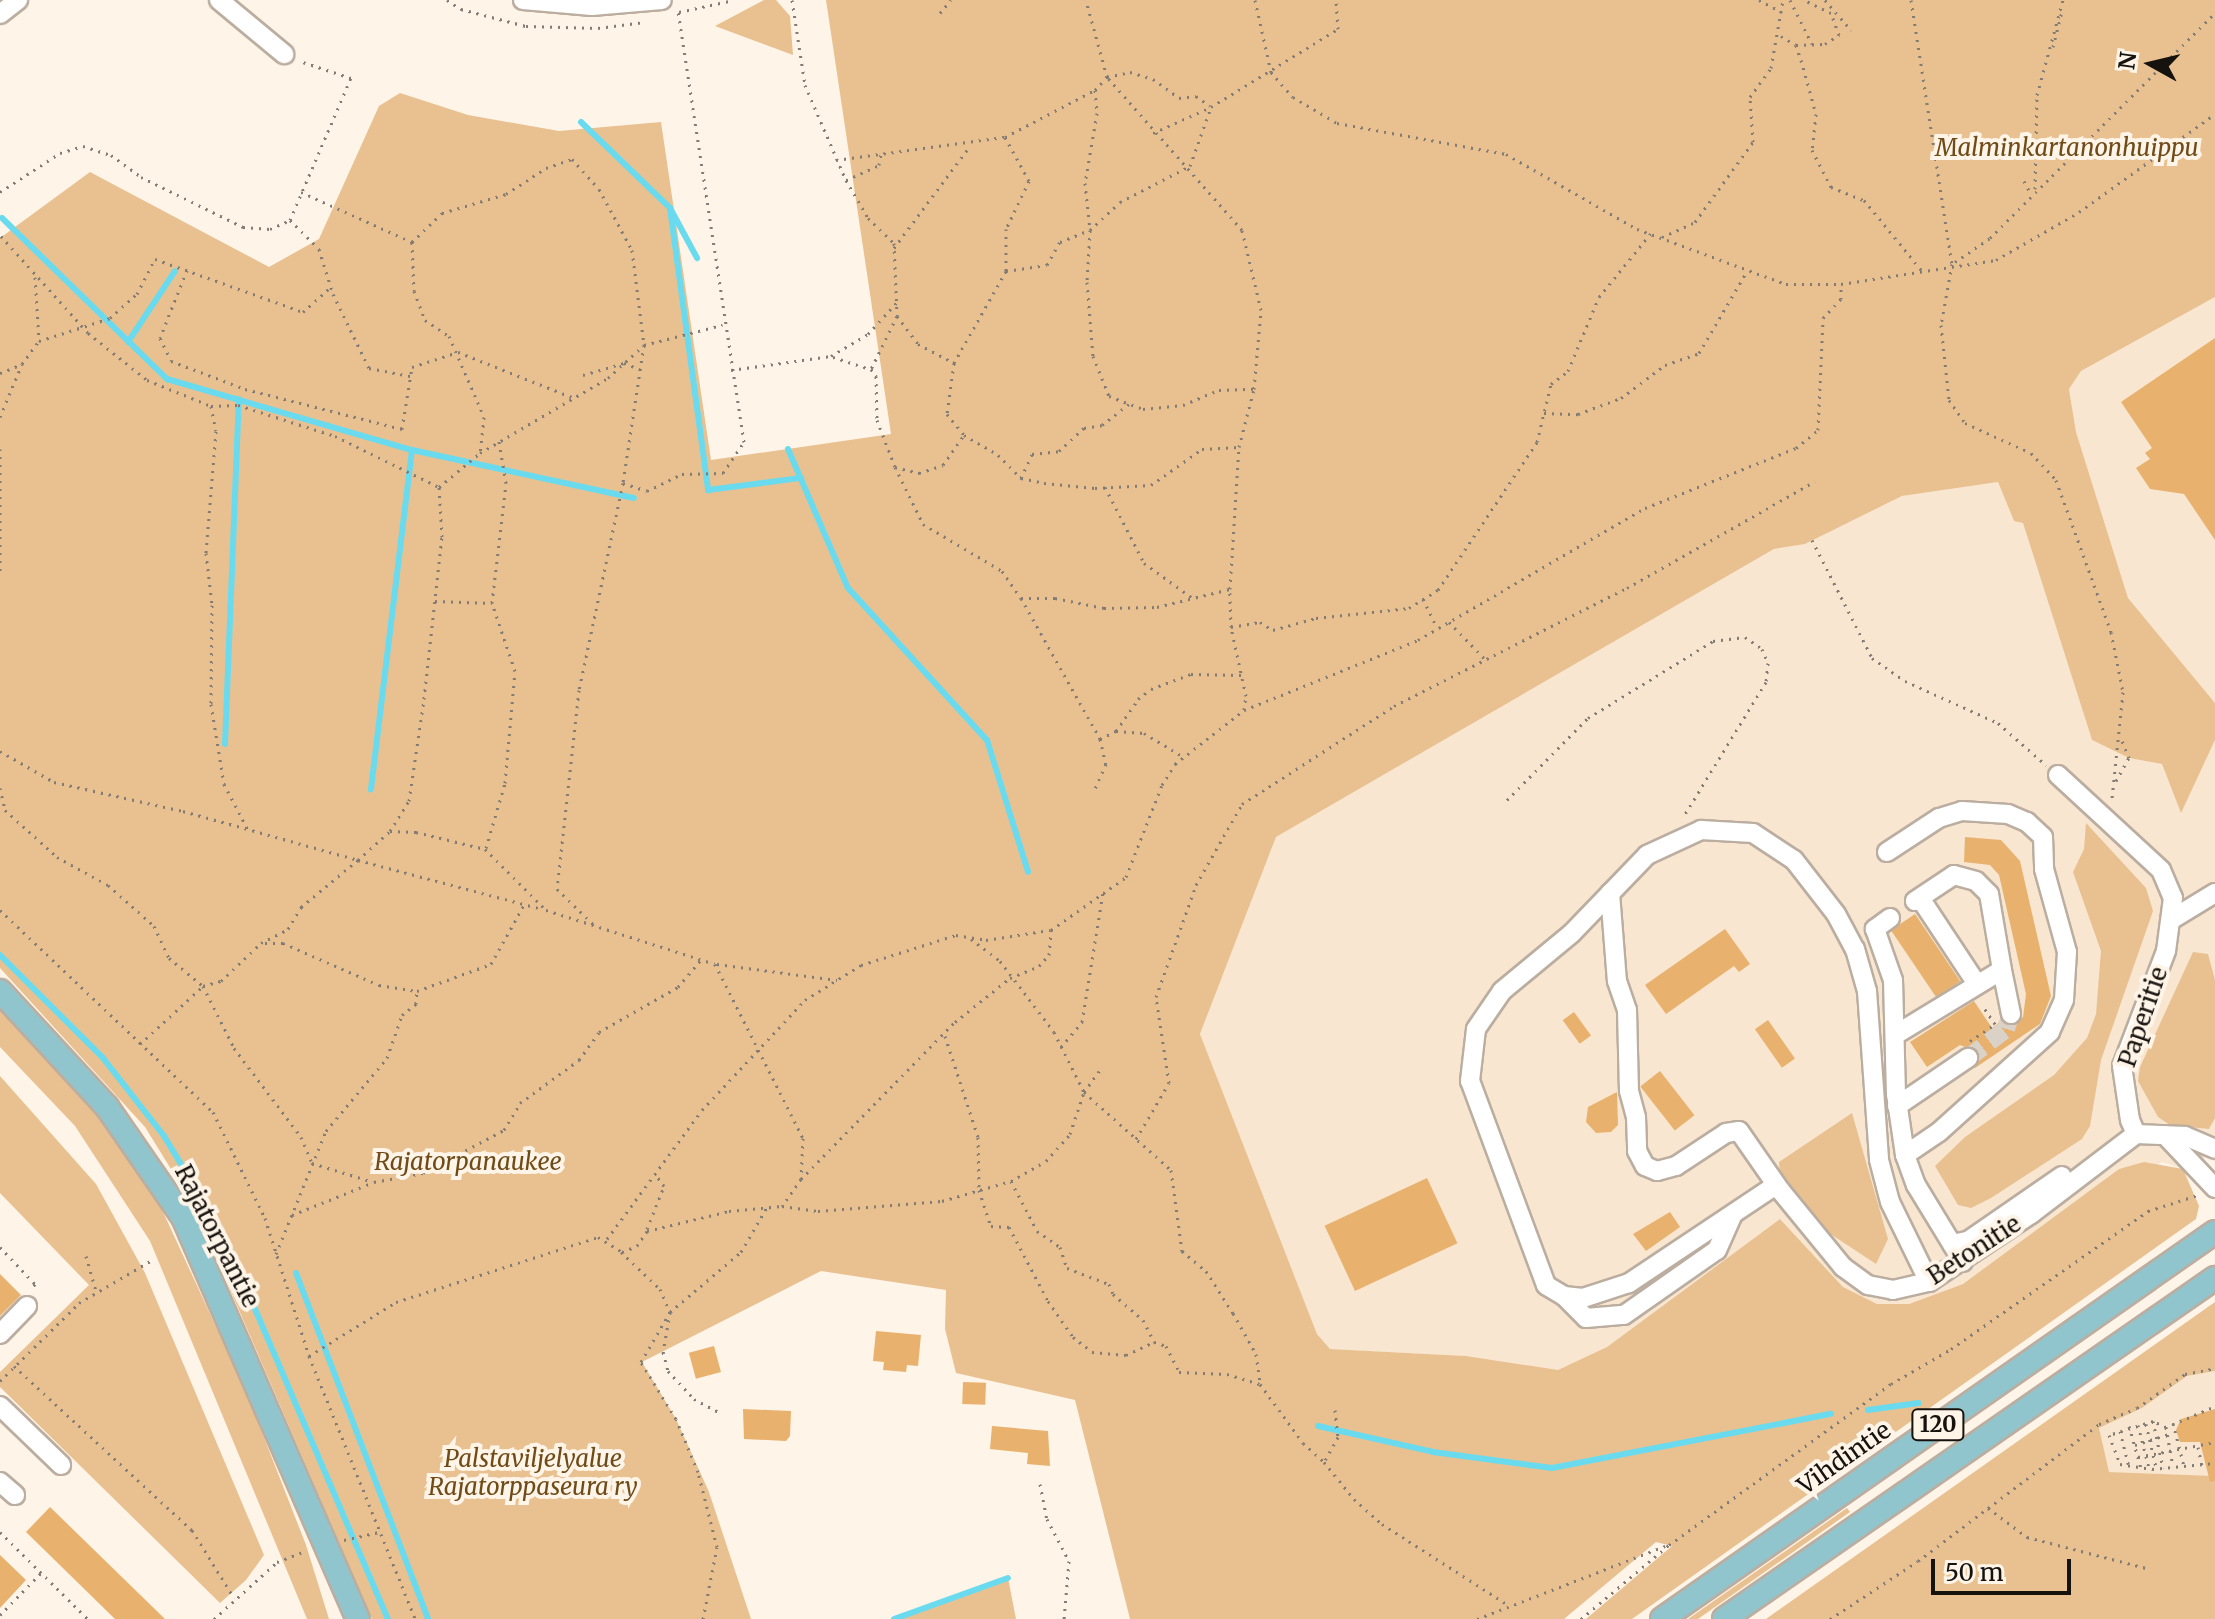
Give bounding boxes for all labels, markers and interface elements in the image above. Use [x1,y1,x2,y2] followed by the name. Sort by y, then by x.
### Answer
[2111,24,2191,104] north arrow
[2112,50,2142,71] text: N
[1935,134,2199,162] park label: Malminkartanonhuippu
[2113,963,2173,1071] street label: Paperitie
[374,1148,562,1176] park label: Rajatorpanaukee
[169,1160,265,1312] street label: Rajatorpantie
[1922,1209,2026,1291] street label: Betonitie
[1910,1407,1966,1443] road number: 120
[1792,1416,1896,1500] street label: Vihdintie
[428,1445,638,1501] park label: Palstaviljelyalue Rajatorppaseura ry
[1935,1543,2075,1593] scale bar
[1945,1557,2004,1588] text: 50 m

